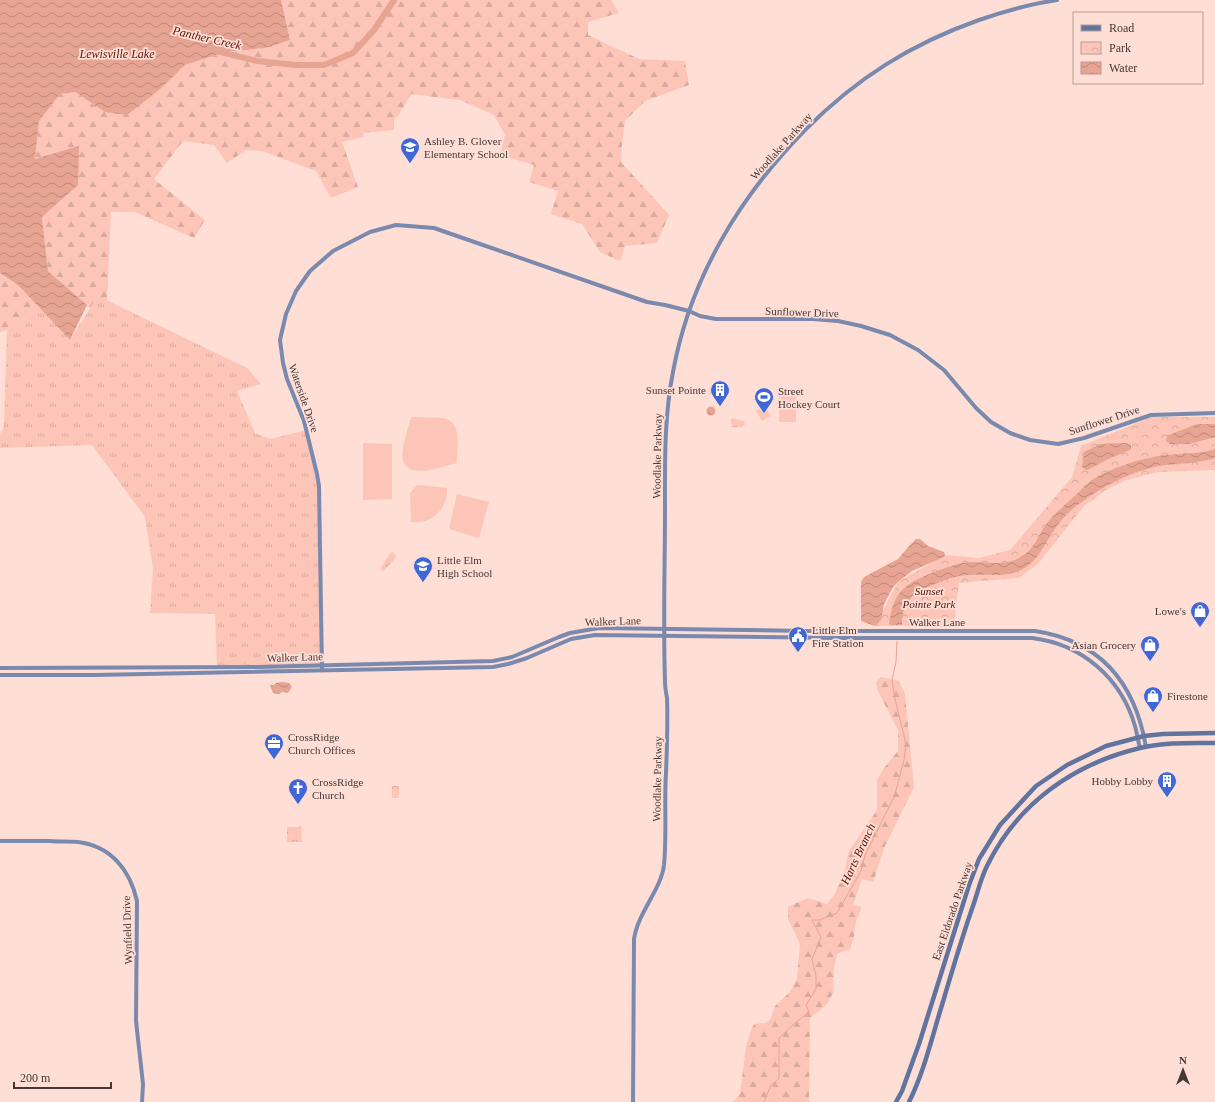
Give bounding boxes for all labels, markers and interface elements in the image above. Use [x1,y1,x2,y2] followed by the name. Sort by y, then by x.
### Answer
[1073,12,1203,84] legend
[1109,21,1134,35] text: Road
[170,23,243,53] water label: Panther Creek
[1109,41,1131,55] text: Park
[79,47,155,61] water label: Lewisville Lake
[1109,61,1137,75] text: Water
[748,110,814,182] street label: Woodlake Parkway
[424,135,508,160] place label: Ashley B. Glover Elementary School
[399,136,421,164] school or university icon: Ashley B. Glover Elementary School
[765,305,839,319] street label: Sunflower Drive
[287,362,321,434] street label: Waterside Drive
[709,379,731,407] building icon: Sunset Pointe
[646,384,706,396] place label: Sunset Pointe
[778,385,840,410] place label: Street Hockey Court
[753,386,775,414] sports icon: Street Hockey Court
[1067,403,1141,437] street label: Sunflower Drive
[650,413,664,499] street label: Woodlake Parkway
[437,554,492,579] place label: Little Elm High School
[412,555,434,583] school or university icon: Little Elm High School
[902,585,957,610] park label: Sunset Pointe Park
[1189,600,1211,628] shop icon: Lowe's
[1155,605,1186,617] place label: Lowe's
[585,614,641,628] street label: Walker Lane
[909,616,965,628] street label: Walker Lane
[812,624,864,649] place label: Little Elm Fire Station
[787,625,809,653] public building icon: Little Elm Fire Station
[1139,634,1161,662] shop icon: Asian Grocery
[1072,639,1136,651] place label: Asian Grocery
[267,650,323,664] street label: Walker Lane
[1142,685,1164,713] shop icon: Firestone
[1167,690,1208,702] place label: Firestone
[288,731,355,756] place label: CrossRidge Church Offices
[263,732,285,760] office icon: CrossRidge Church Offices
[650,736,664,822] street label: Woodlake Parkway
[1156,770,1178,798] building icon: Hobby Lobby
[1092,775,1153,787] place label: Hobby Lobby
[312,776,363,801] place label: CrossRidge Church
[287,777,309,805] church icon: CrossRidge Church
[837,821,878,888] water label: Harts Branch
[930,860,975,962] street label: East Eldorado Parkway
[120,895,134,965] street label: Wynfield Drive
[1163,1050,1203,1090] north arrow
[1179,1054,1187,1066] text: N
[14,1064,111,1090] scale bar
[20,1071,51,1085] text: 200 m

